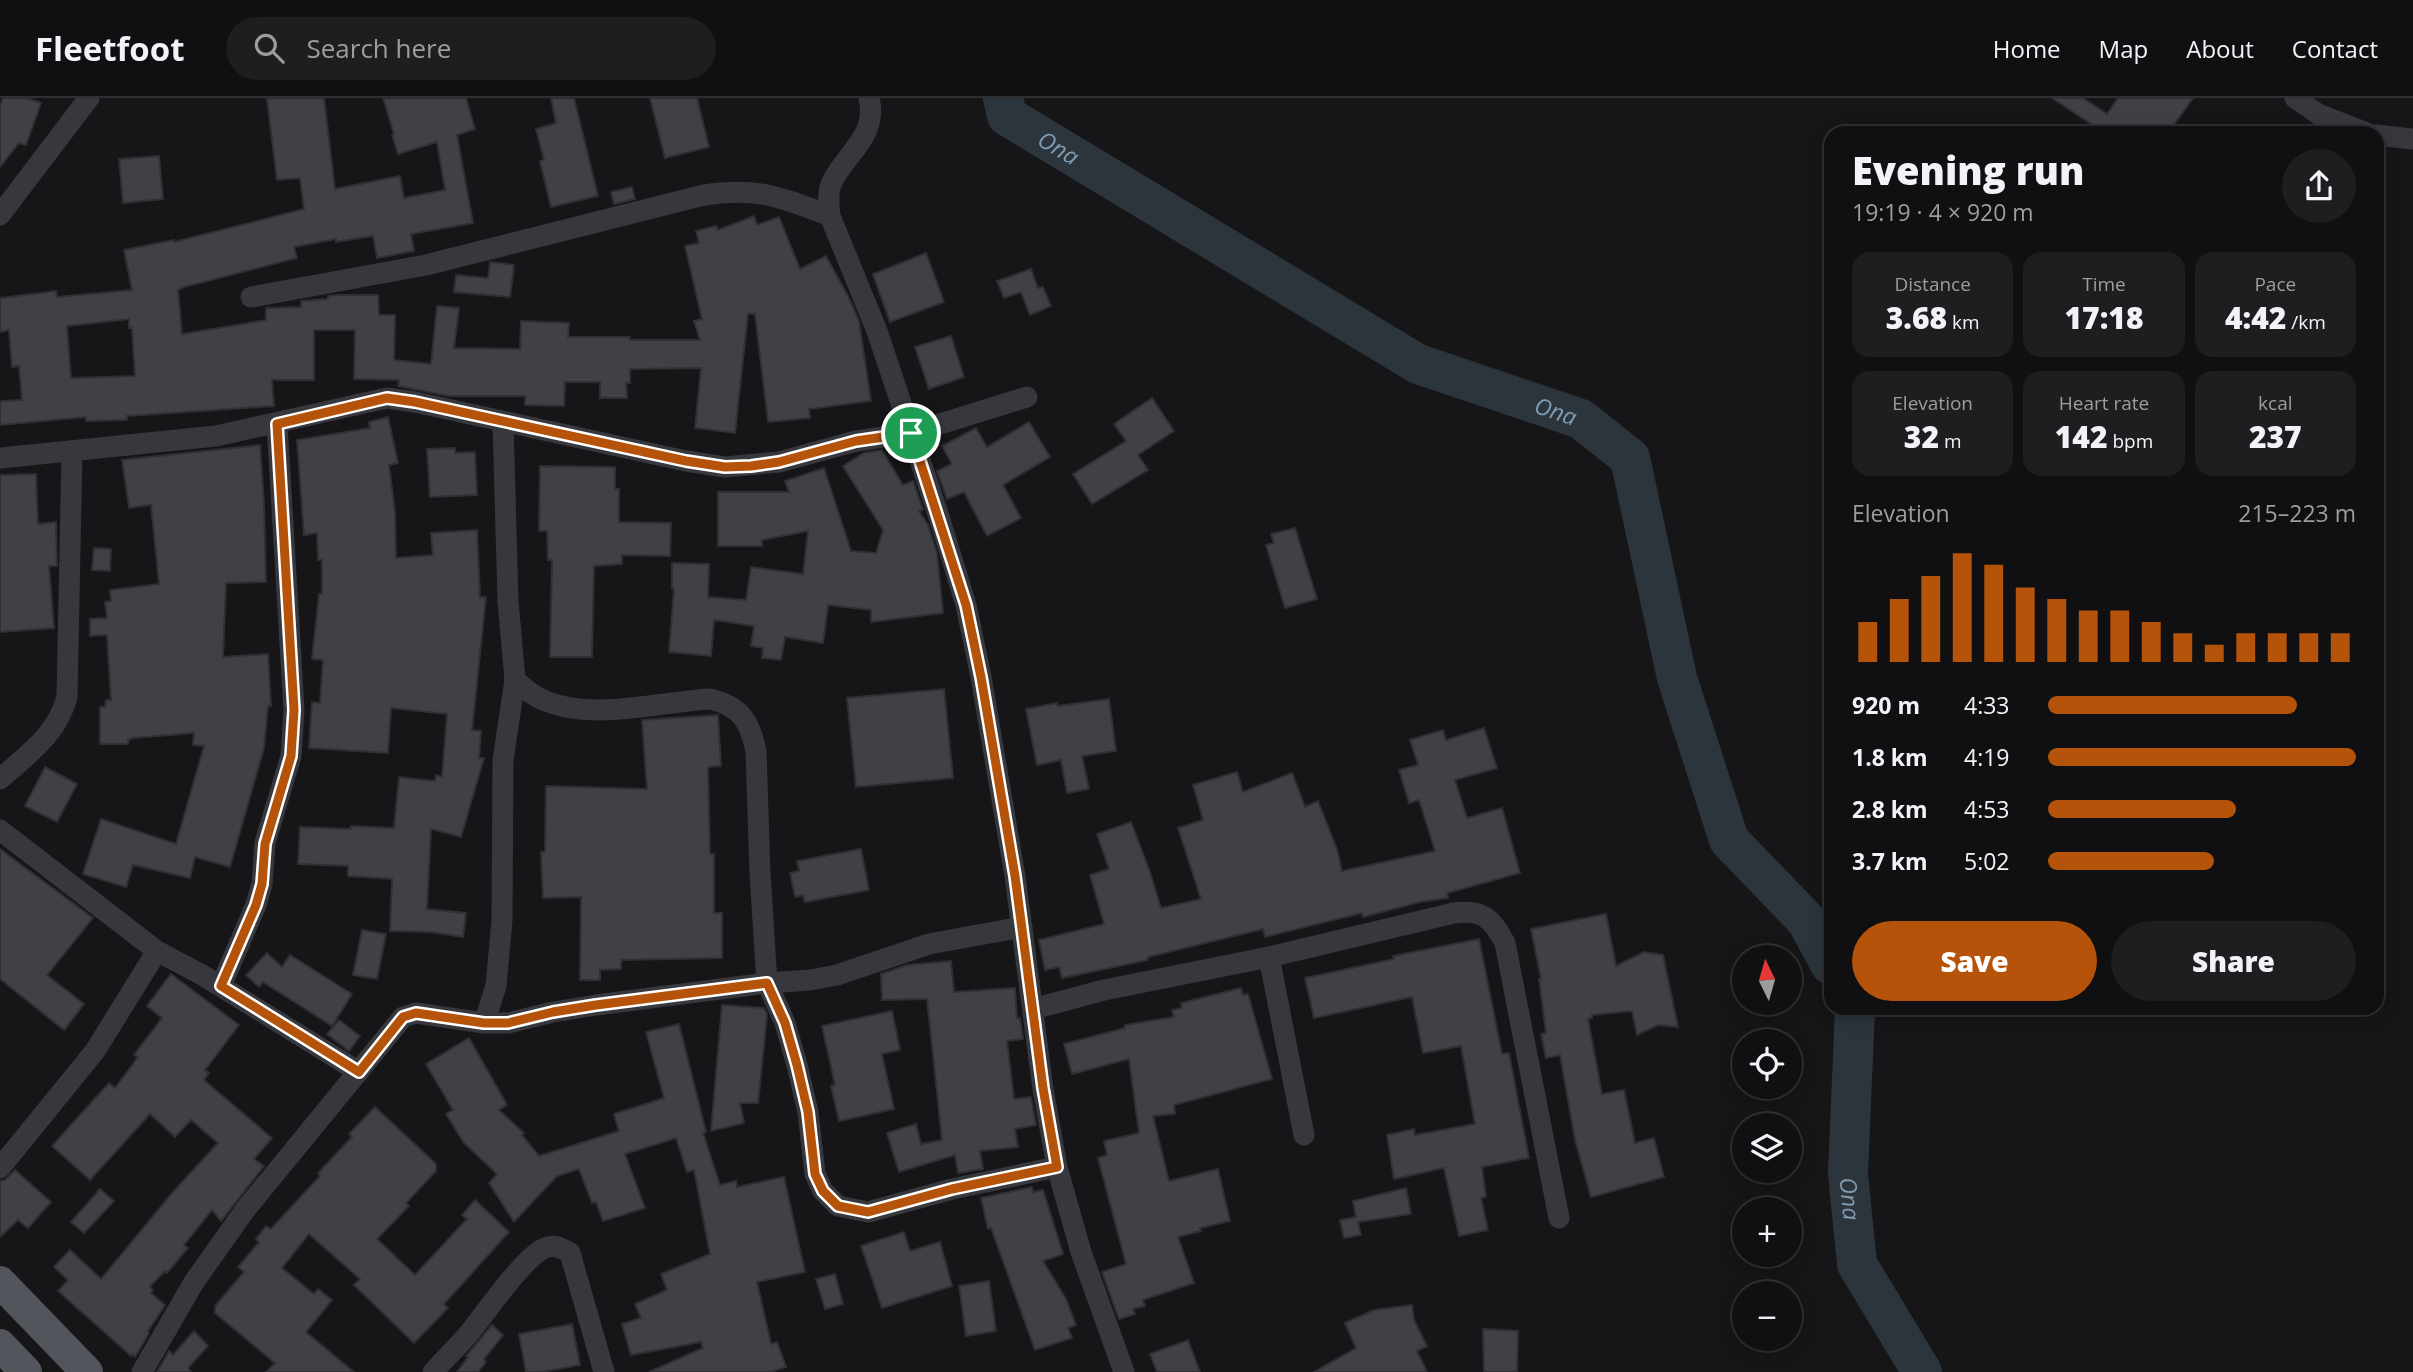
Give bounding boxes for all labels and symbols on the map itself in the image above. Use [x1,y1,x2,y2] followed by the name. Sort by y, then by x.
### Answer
[1032,123,1085,172] water label: Ona
[1530,389,1581,433] water label: Ona
[881,403,941,463] pin
[1732,945,1802,1015] north arrow
[1832,1176,1869,1222] water label: Ona

